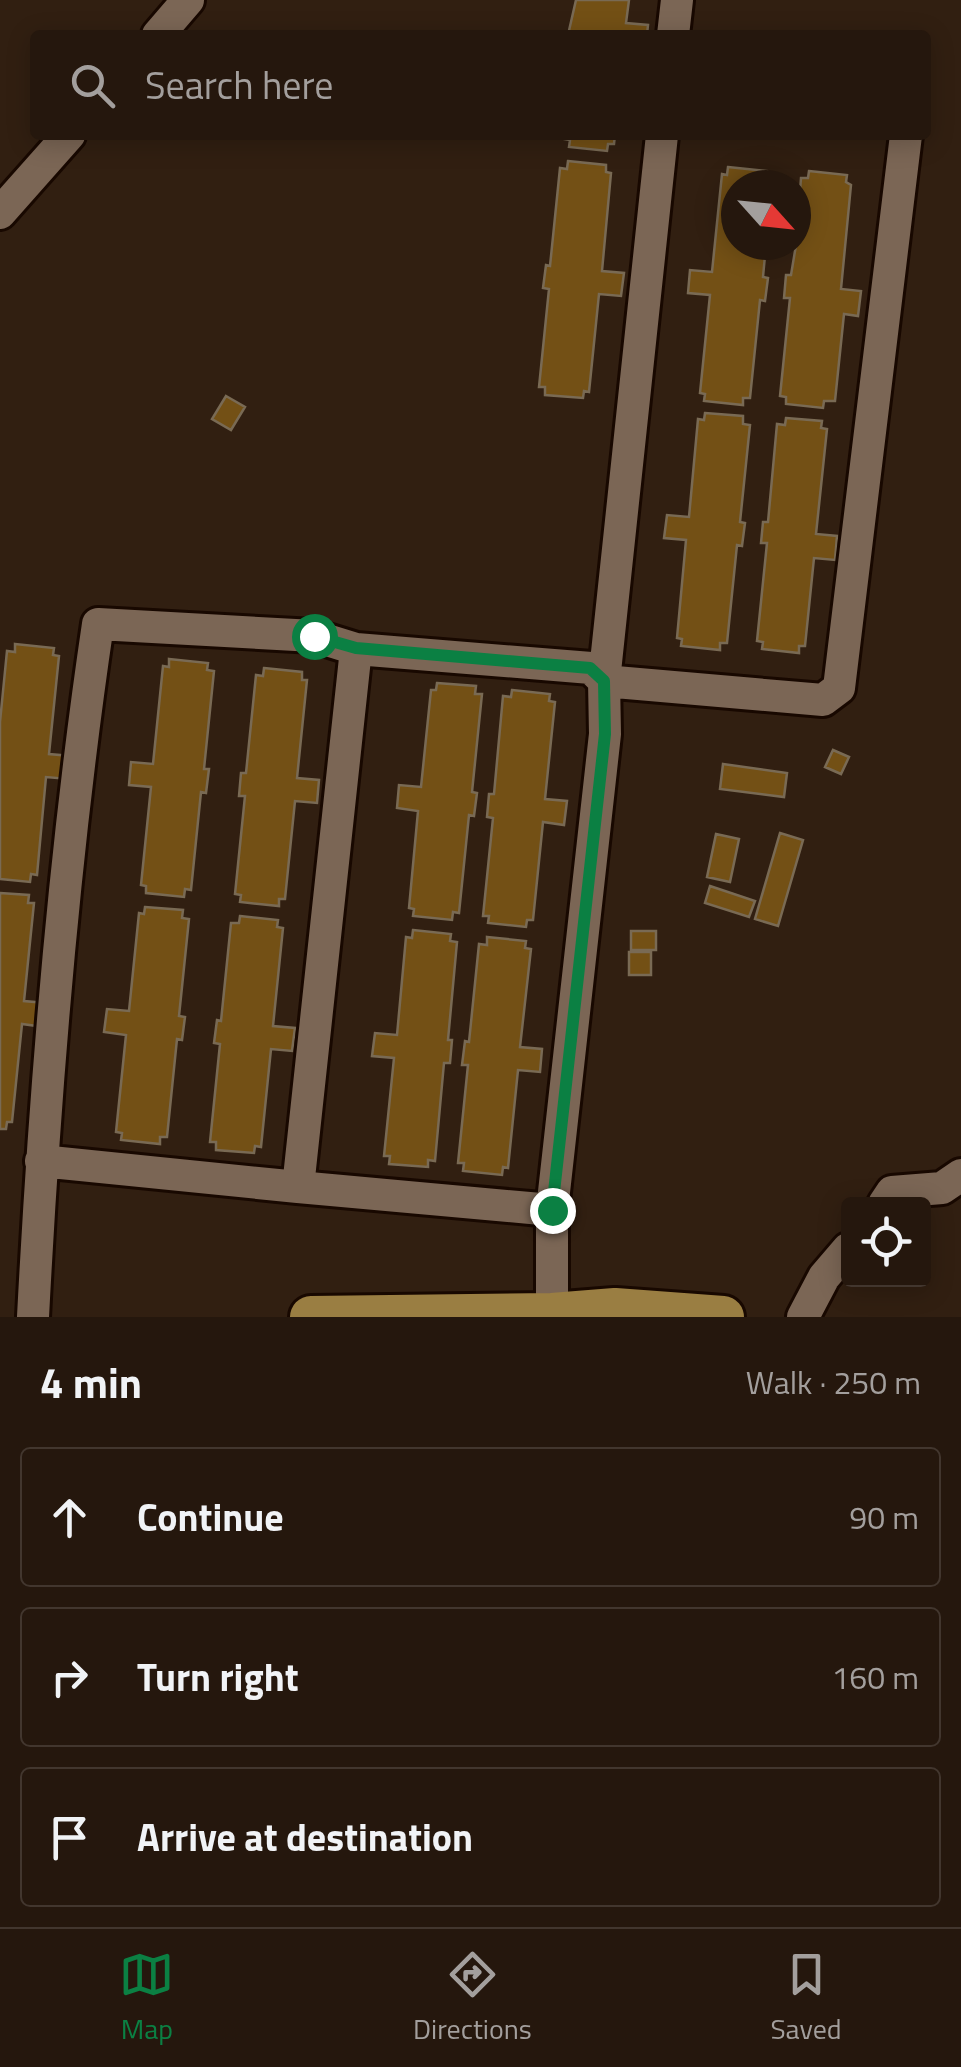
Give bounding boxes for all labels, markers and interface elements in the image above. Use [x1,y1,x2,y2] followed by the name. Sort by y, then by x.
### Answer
[30,30,931,140] search box
[145,56,333,114] text: Search here
[65,58,120,113] icon: search
[721,170,811,260] north arrow
[292,614,338,660] route start
[530,1188,576,1234] route end
[841,1197,931,1287] map controls
[841,1197,931,1287] button: locate
[40,1350,142,1414] text: 4 min
[746,1358,921,1406] text: Walk · 250 m
[137,1488,284,1546] text: Continue
[42,1490,97,1545] icon: ahead
[849,1493,919,1541] text: 90 m
[137,1648,299,1706] text: Turn right
[42,1650,97,1705] icon: right
[831,1653,919,1701] text: 160 m
[137,1808,473,1866] text: Arrive at destination
[42,1810,97,1865] icon: arrive
[119,1947,174,2050] tab: Map
[413,1947,532,2050] tab: Directions
[770,1947,842,2050] tab: Saved

